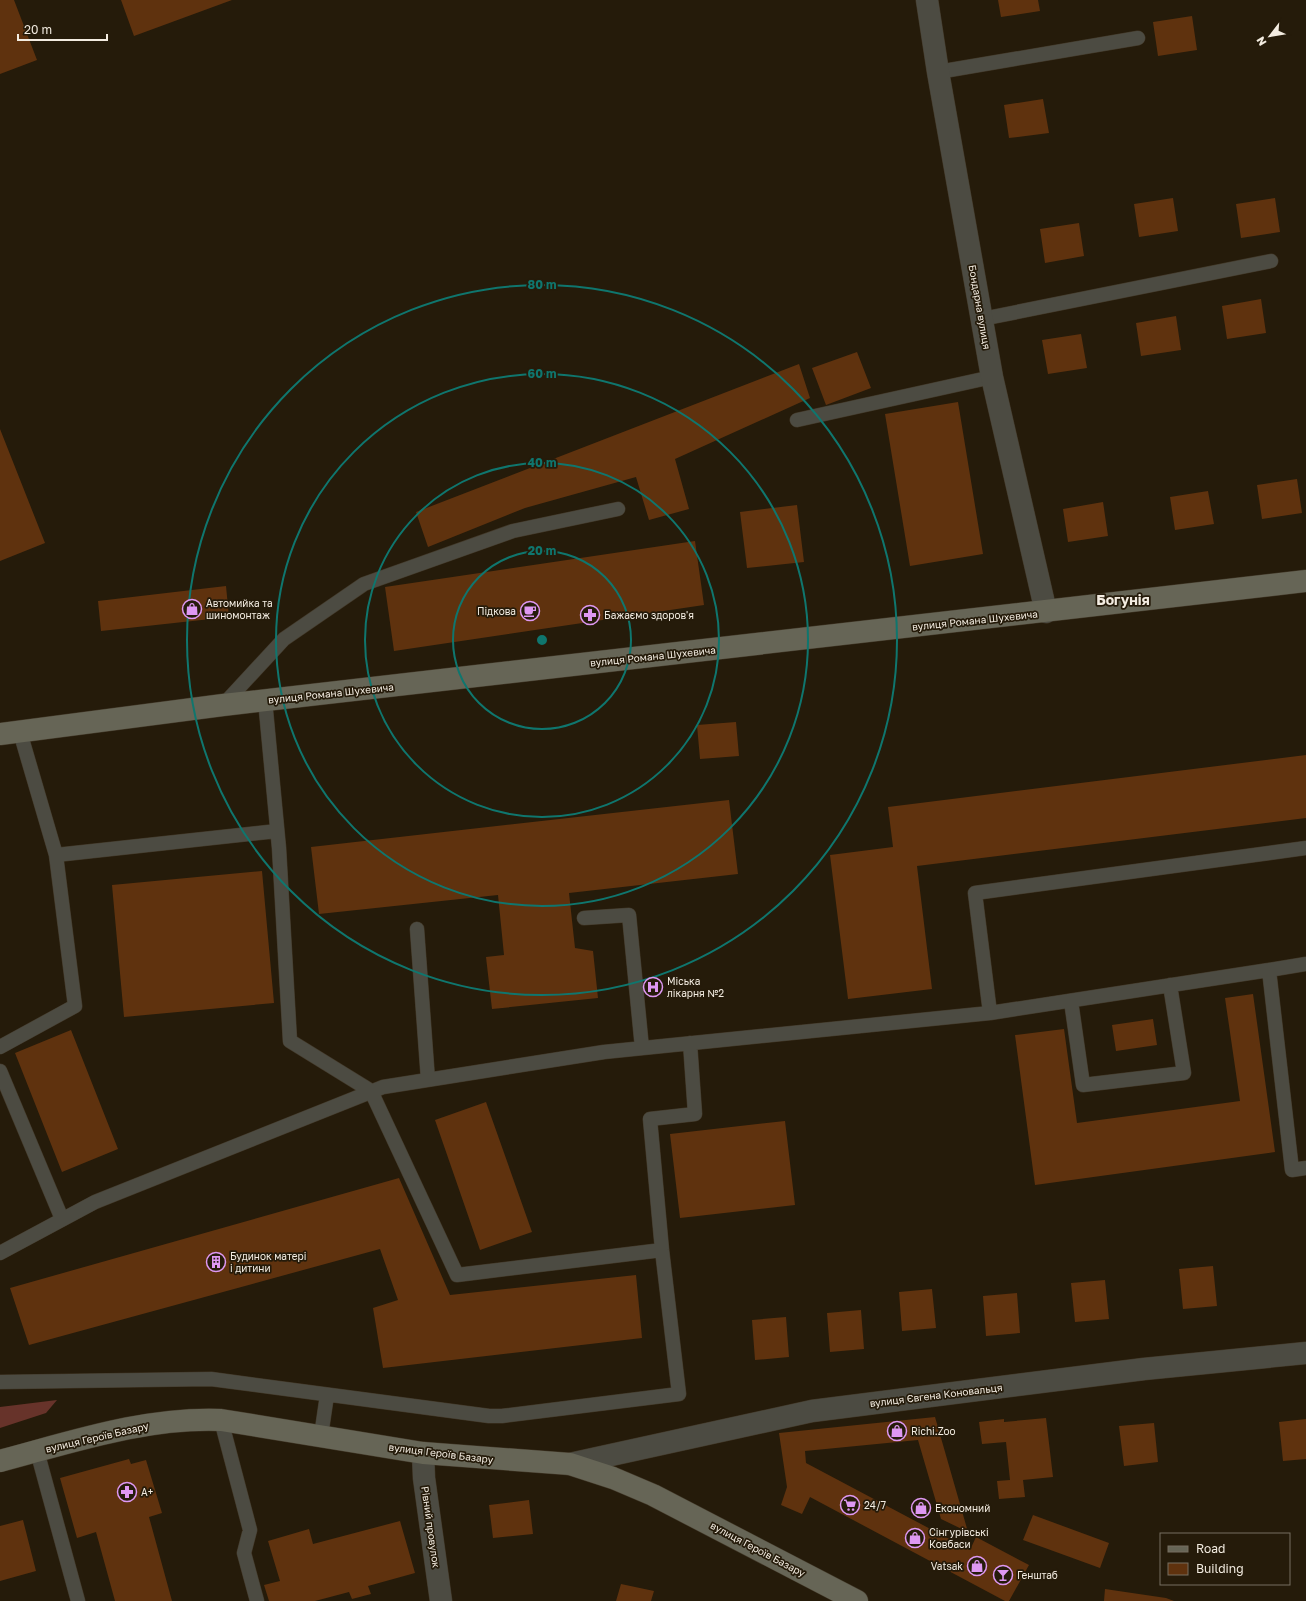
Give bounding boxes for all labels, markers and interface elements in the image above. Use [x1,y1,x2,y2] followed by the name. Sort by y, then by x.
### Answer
[18,16,107,42] scale bar
[1250,16,1290,56] north arrow
[24,22,52,37] text: 20 m
[1253,34,1269,48] text: N
[967,264,993,350] street label: Бондарна вулиця
[528,277,556,292] text: 80 m
[528,366,556,381] text: 60 m
[528,455,556,470] text: 40 m
[528,543,556,558] text: 20 m
[1096,591,1150,608] district label: Богунія
[206,597,273,621] place label: Автомийка та шиномонтаж
[181,598,203,620] shop icon: Автомийка та шиномонтаж
[519,600,541,622] cafe icon: Підкова
[579,604,601,626] pharmacy icon: Бажаємо здоров'я
[477,605,516,617] place label: Підкова
[912,607,1038,633] street label: вулиця Романа Шухевича
[604,609,694,621] place label: Бажаємо здоров'я
[535,633,549,647] centre of rings
[590,643,716,669] street label: вулиця Романа Шухевича
[268,680,394,706] street label: вулиця Романа Шухевича
[667,975,724,999] place label: Міська лікарня №2
[642,976,664,998] hospital icon: Міська лікарня №2
[230,1250,306,1274] place label: Будинок матері і дитини
[205,1251,227,1273] building icon: Будинок матері і дитини
[869,1381,1003,1409] street label: вулиця Євгена Коновальця
[44,1419,150,1455] street label: вулиця Героїв Базару
[886,1420,908,1442] shop icon: Richi.Zoo
[911,1425,956,1437] place label: Richi.Zoo
[388,1441,494,1465] street label: вулиця Героїв Базару
[116,1481,138,1503] pharmacy icon: A+
[419,1485,443,1569] street label: Рівний провулок
[141,1486,153,1498] place label: A+
[839,1494,861,1516] supermarket icon: 24/7
[910,1497,932,1519] shop icon: Економний
[864,1499,886,1511] place label: 24/7
[935,1502,990,1514] place label: Економний
[709,1519,808,1579] street label: вулиця Героїв Базару
[929,1526,989,1550] place label: Сінгурівські Ковбаси
[904,1527,926,1549] shop icon: Сінгурівські Ковбаси
[1160,1533,1290,1585] legend
[1196,1541,1225,1556] text: Road
[966,1555,988,1577] shop icon: Vatsak
[931,1560,963,1572] place label: Vatsak
[1196,1561,1244,1576] text: Building
[992,1564,1014,1586] bar icon: Генштаб
[1017,1569,1058,1581] place label: Генштаб

